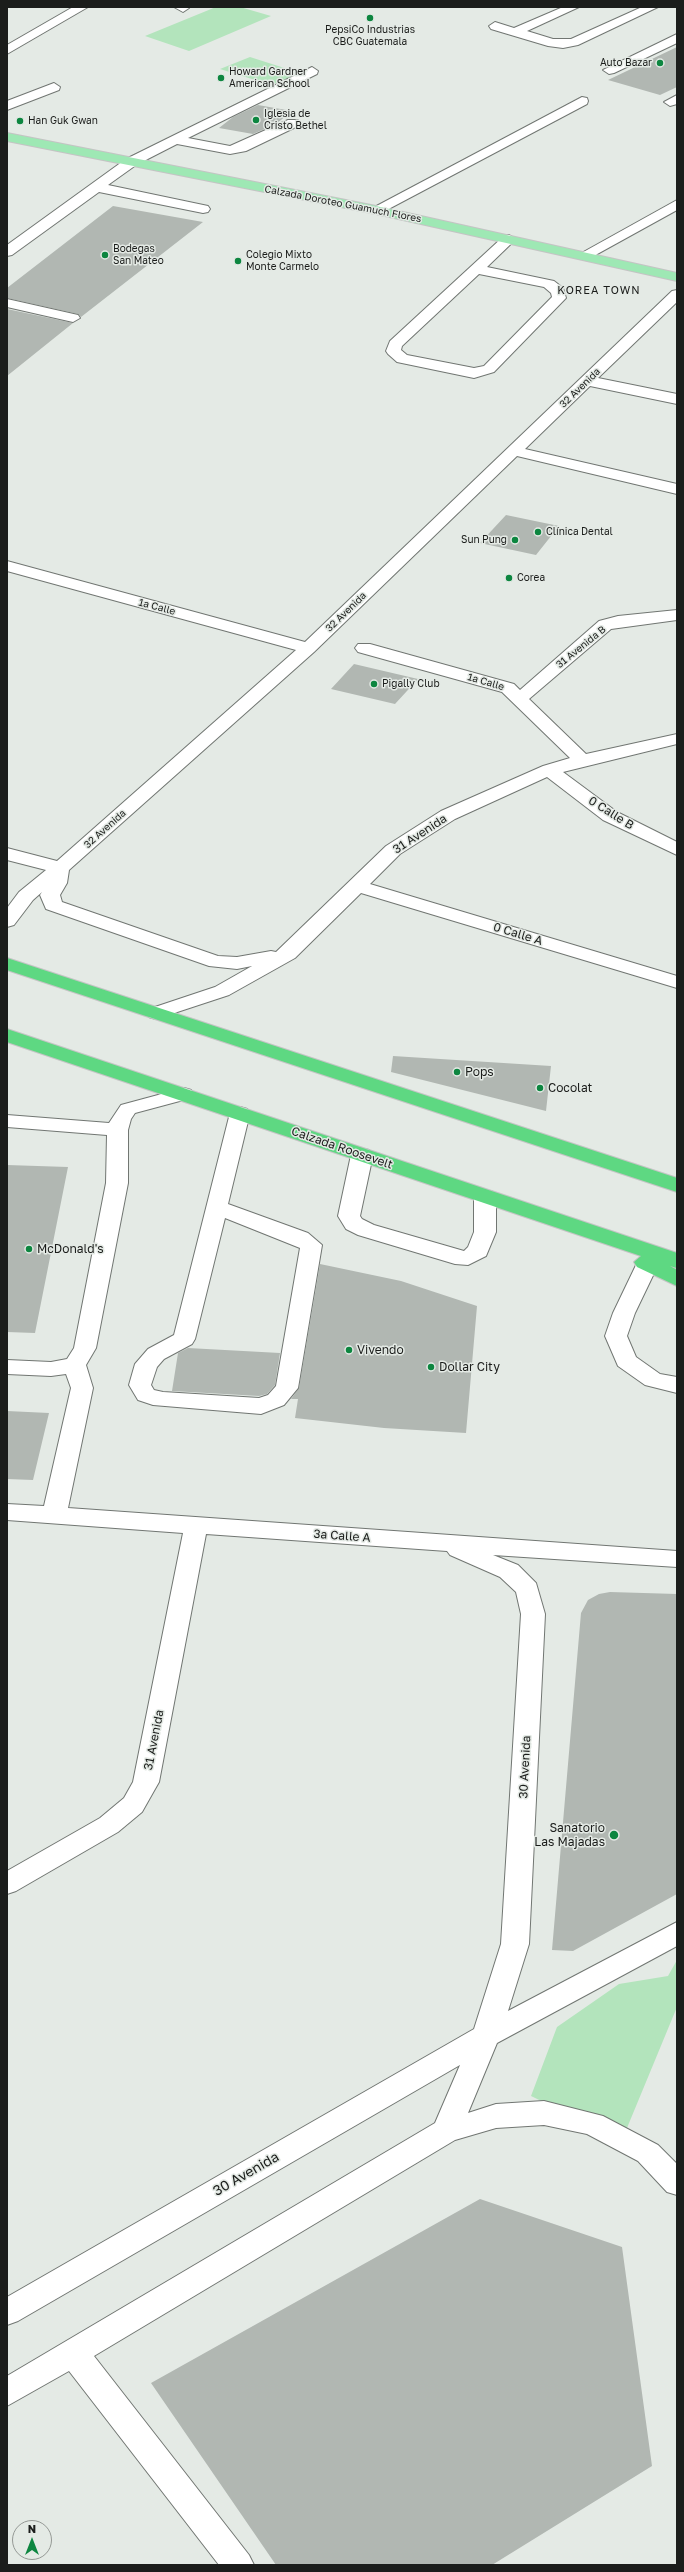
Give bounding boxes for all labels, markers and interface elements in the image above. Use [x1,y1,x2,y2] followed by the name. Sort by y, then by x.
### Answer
[365,13,375,23] marker: PepsiCo Industrias CBC Guatemala
[325,24,415,48] place label: PepsiCo Industrias CBC Guatemala
[600,57,652,69] place label: Auto Bazar
[655,58,665,68] marker: Auto Bazar
[229,66,310,90] place label: Howard Gardner American School
[216,73,226,83] marker: Howard Gardner American School
[264,108,327,132] place label: Iglesia de Cristo Bethel
[28,115,98,127] place label: Han Guk Gwan
[251,115,261,125] marker: Iglesia de Cristo Bethel
[15,116,25,126] marker: Han Guk Gwan
[264,183,422,225] street label: Calzada Doroteo Guamuch Flores
[113,243,164,266] place label: Bodegas San Mateo
[246,249,319,272] place label: Colegio Mixto Monte Carmelo
[100,250,110,260] marker: Bodegas San Mateo
[233,256,243,266] marker: Colegio Mixto Monte Carmelo
[557,284,641,298] district label: KOREA TOWN
[557,366,603,410] street label: 32 Avenida
[546,526,613,538] place label: Clínica Dental
[533,527,543,537] marker: Clínica Dental
[461,534,507,546] place label: Sun Pung
[510,535,520,545] marker: Sun Pung
[517,572,545,584] place label: Corea
[504,573,514,583] marker: Corea
[323,590,369,634] street label: 32 Avenida
[137,596,177,618] street label: 1a Calle
[554,623,608,671] street label: 31 Avenida B
[466,671,506,693] street label: 1a Calle
[382,678,440,690] place label: Pigally Club
[369,679,379,689] marker: Pigally Club
[586,793,636,833] street label: 0 Calle B
[82,807,128,851] street label: 32 Avenida
[390,811,450,857] street label: 31 Avenida
[492,920,544,948] street label: 0 Calle A
[465,1065,494,1079] place label: Pops
[452,1067,462,1077] marker: Pops
[548,1081,592,1095] place label: Cocolat
[535,1083,545,1093] marker: Cocolat
[289,1124,395,1172] street label: Calzada Roosevelt
[37,1242,104,1256] place label: McDonald's
[24,1244,34,1254] marker: McDonald's
[357,1343,404,1357] place label: Vivendo
[344,1345,354,1355] marker: Vivendo
[439,1360,500,1374] place label: Dollar City
[426,1362,436,1372] marker: Dollar City
[313,1527,371,1545] street label: 3a Calle A
[141,1709,167,1771] street label: 31 Avenida
[516,1735,534,1799] street label: 30 Avenida
[534,1821,605,1849] place label: Sanatorio Las Majadas
[608,1829,620,1841] marker: Sanatorio Las Majadas
[210,2148,282,2200] street label: 30 Avenida
[12,2520,52,2560] north arrow
[28,2522,36,2535] text: N

